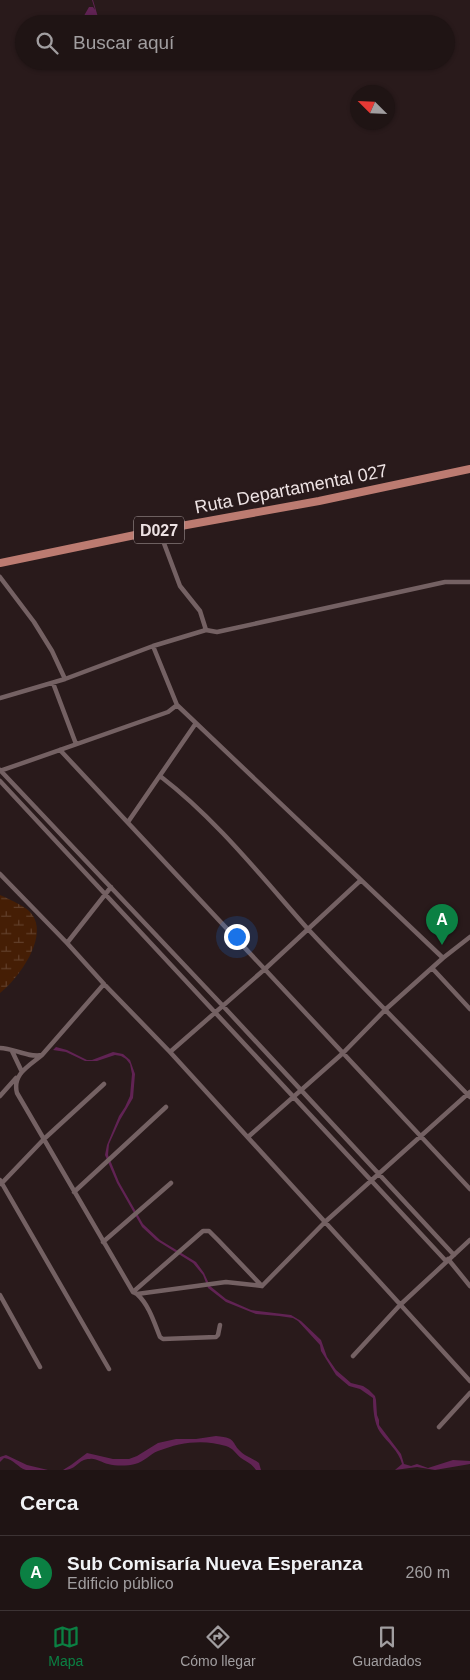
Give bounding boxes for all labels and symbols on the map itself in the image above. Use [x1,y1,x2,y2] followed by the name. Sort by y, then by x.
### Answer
[350,85,395,130] north arrow
[193,460,389,518] street label: Ruta Departamental 027
[134,516,184,544] road number: D027
[426,904,458,945] pin: A
[224,924,250,950] your location

